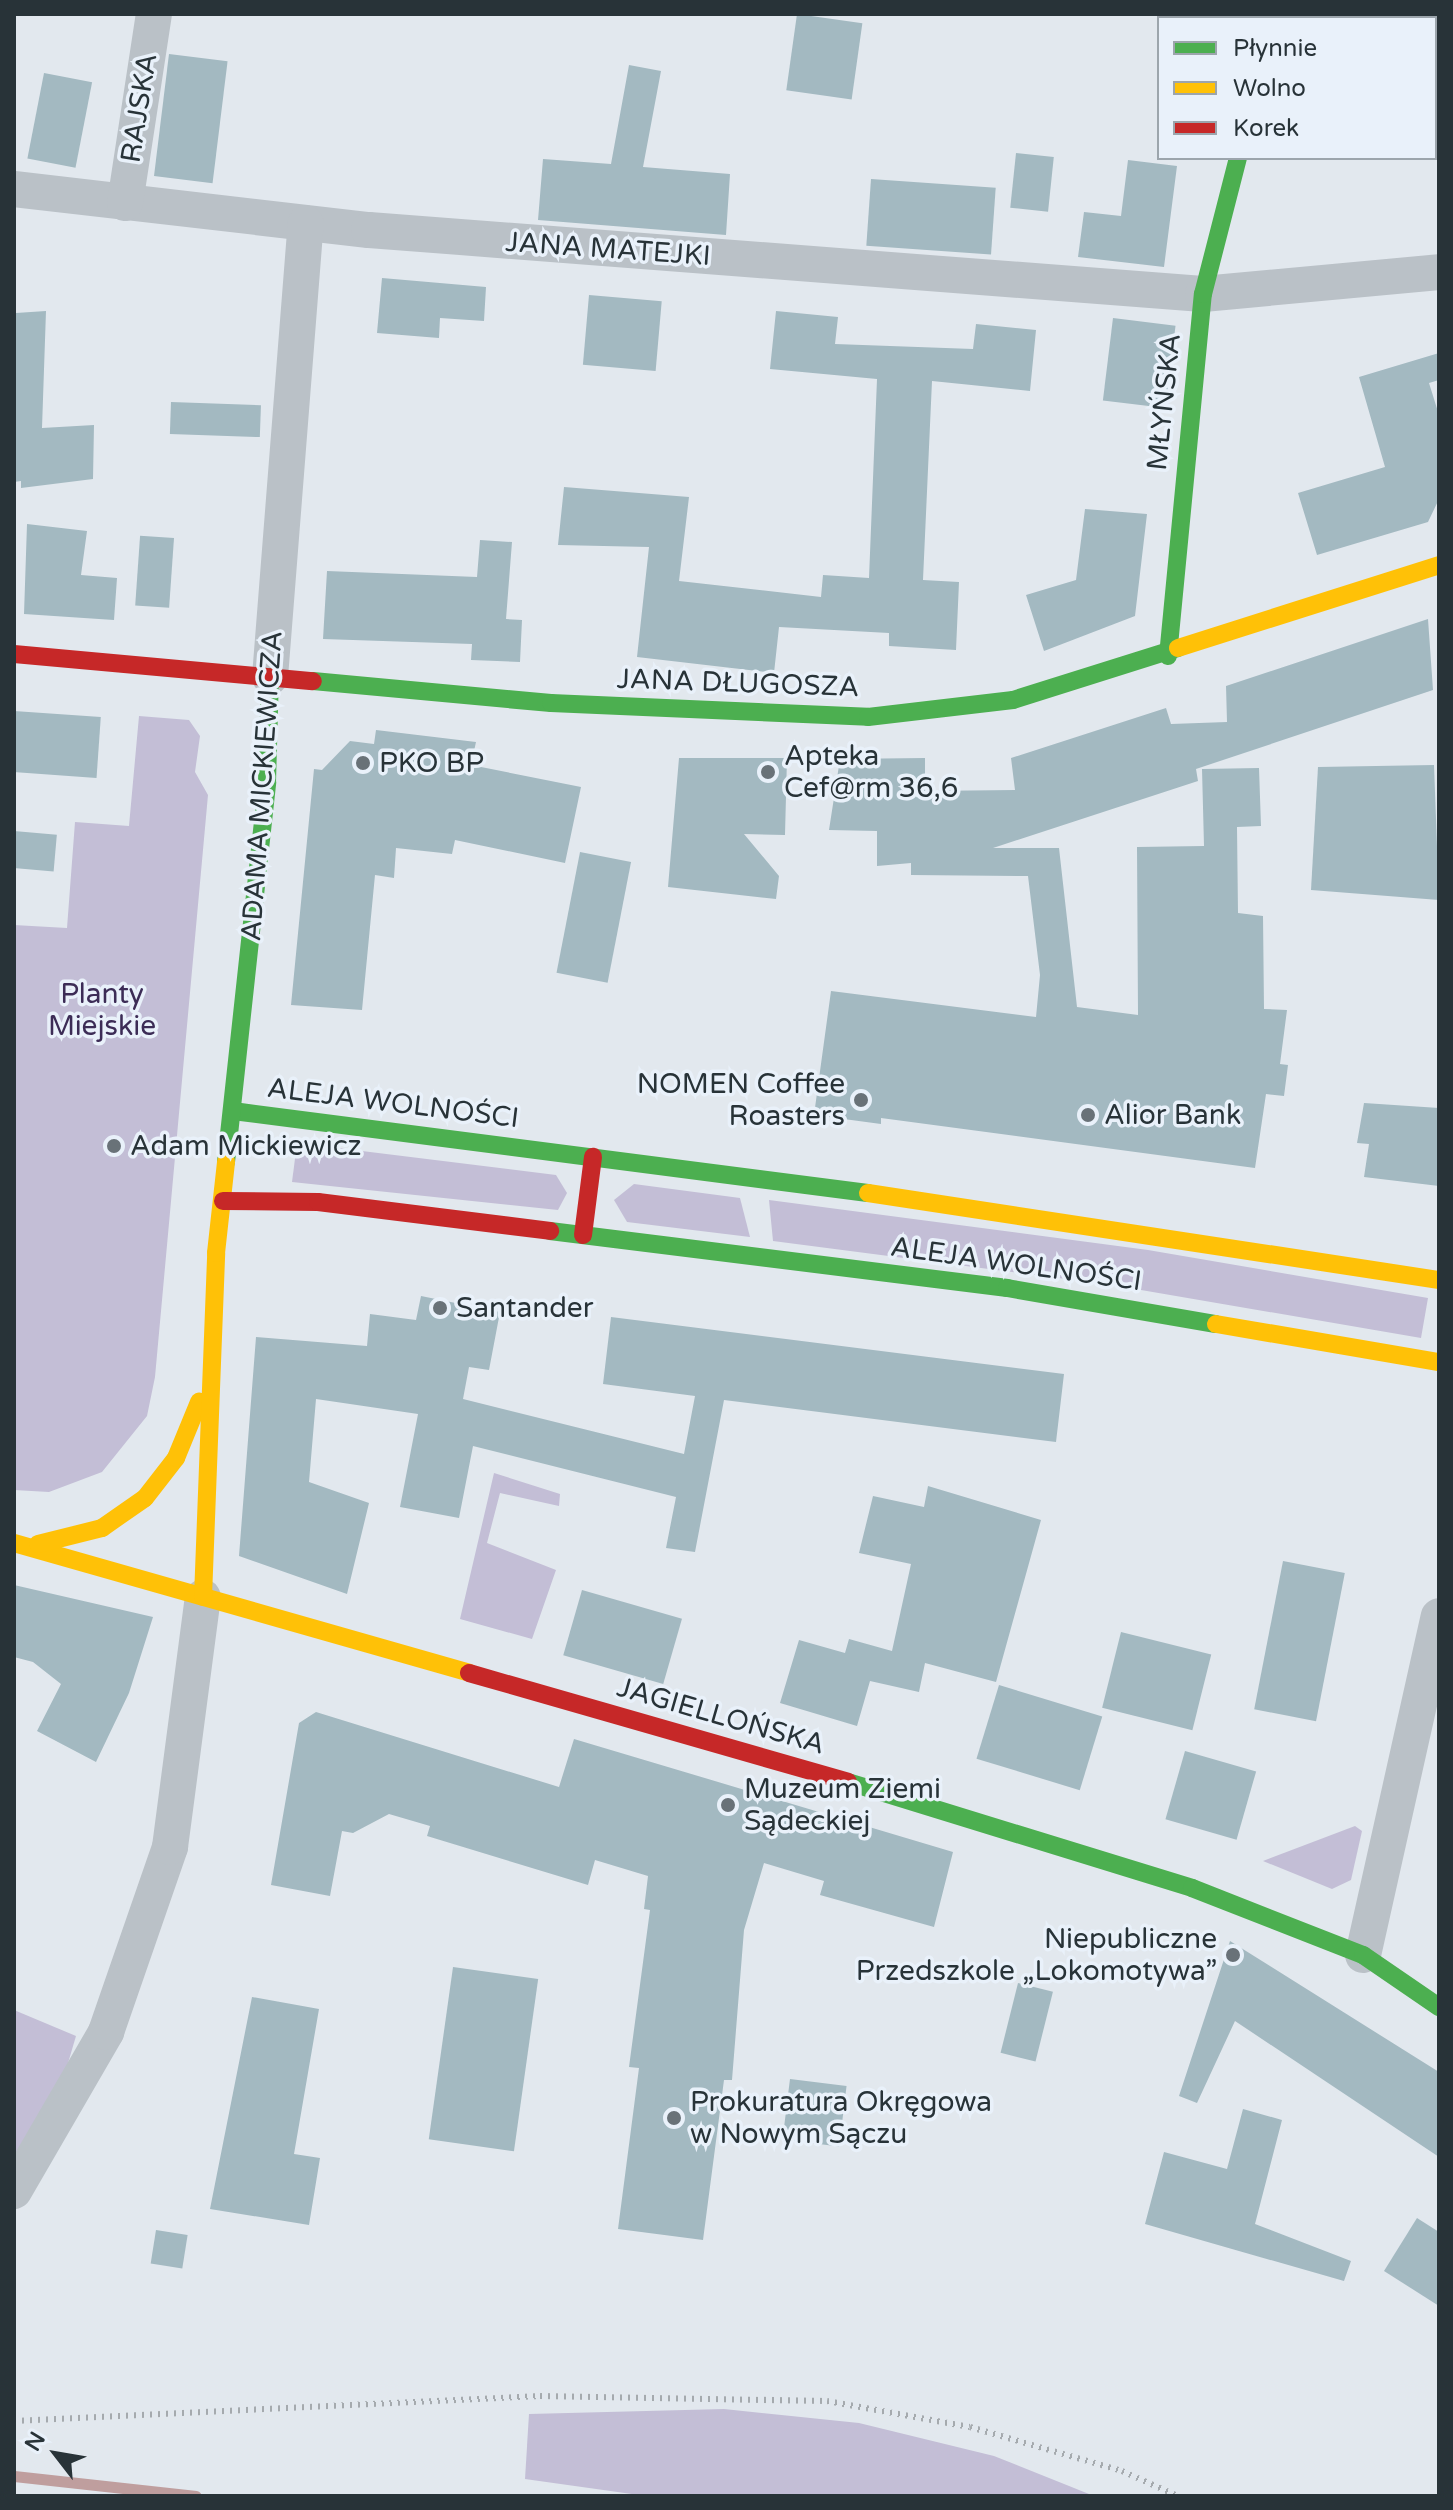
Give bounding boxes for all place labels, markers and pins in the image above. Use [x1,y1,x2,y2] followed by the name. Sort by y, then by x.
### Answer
[784,739,958,805] place label: Apteka Cef@rm 36,6
[379,746,484,780] place label: PKO BP
[354,754,372,772] marker: PKO BP
[759,763,777,781] marker: Apteka Cef@rm 36,6
[637,1067,845,1133] place label: NOMEN Coffee Roasters
[852,1091,870,1109] marker: NOMEN Coffee Roasters
[1104,1098,1241,1132] place label: Alior Bank
[1079,1106,1097,1124] marker: Alior Bank
[130,1129,362,1163] place label: Adam Mickiewicz
[105,1137,123,1155] marker: Adam Mickiewicz
[456,1291,593,1325] place label: Santander
[431,1299,449,1317] marker: Santander
[744,1772,941,1838] place label: Muzeum Ziemi Sądeckiej
[719,1796,737,1814] marker: Muzeum Ziemi Sądeckiej
[856,1922,1217,1988] place label: Niepubliczne Przedszkole „Lokomotywa”
[1224,1946,1242,1964] marker: Niepubliczne Przedszkole „Lokomotywa”
[690,2085,992,2151] place label: Prokuratura Okręgowa w Nowym Sączu
[665,2109,683,2127] marker: Prokuratura Okręgowa w Nowym Sączu

